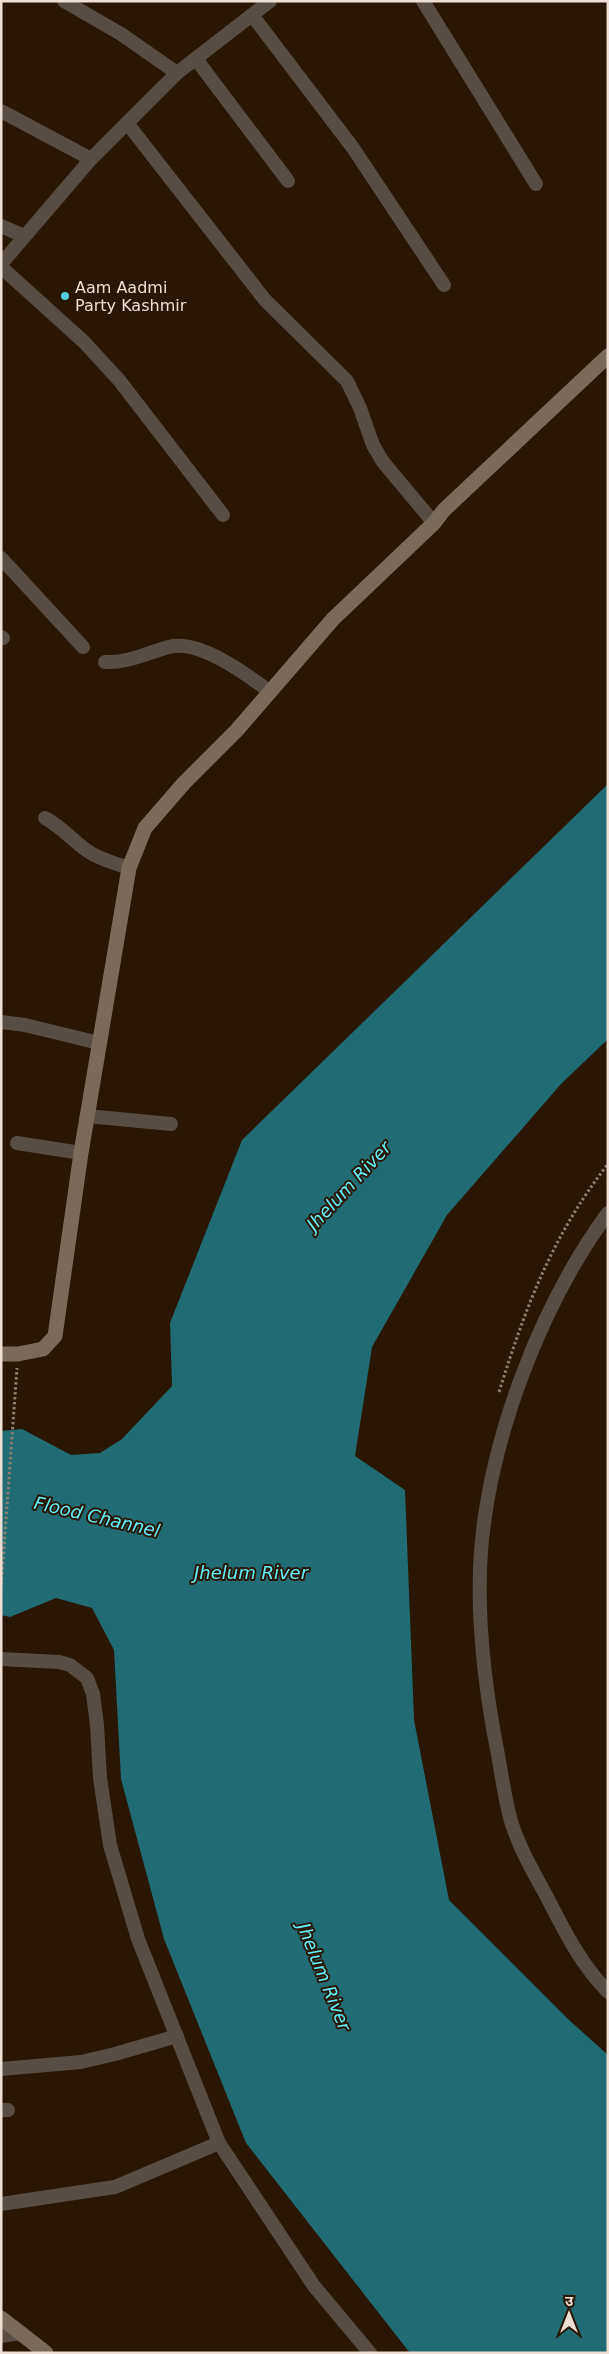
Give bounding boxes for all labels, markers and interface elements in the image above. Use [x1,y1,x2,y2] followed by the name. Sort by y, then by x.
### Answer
[75,278,187,315] place label: Aam Aadmi Party Kashmir
[59,290,71,302] marker: Aam Aadmi Party Kashmir
[300,1136,396,1237] water label: Jhelum River
[32,1492,162,1541] water label: Flood Channel
[191,1562,310,1583] water label: Jhelum River
[292,1917,356,2035] water label: Jhelum River
[544,2289,594,2339] north arrow
[565,2293,574,2309] text: उ

